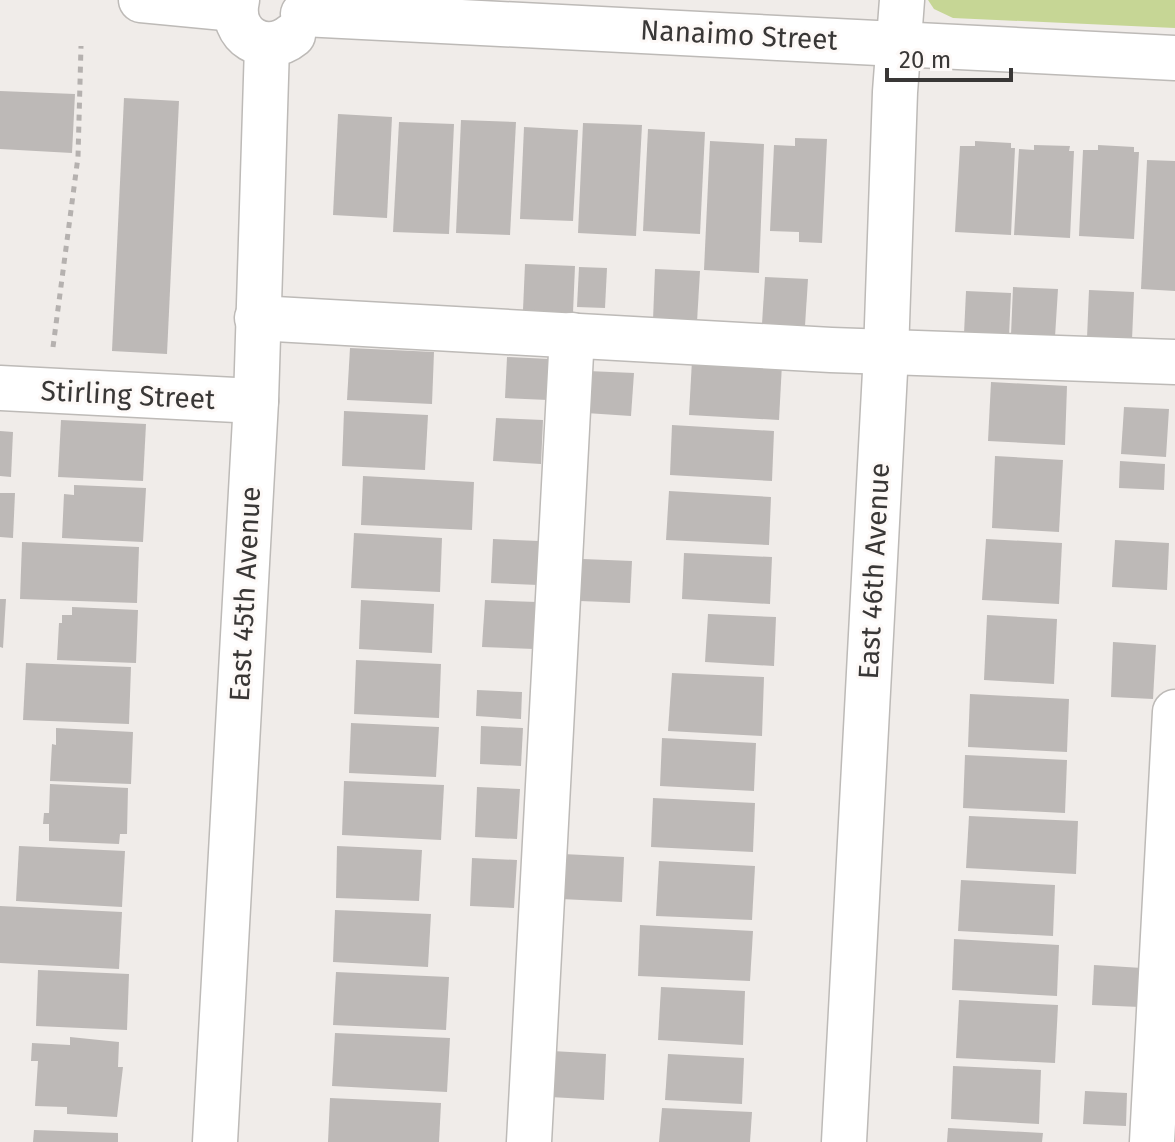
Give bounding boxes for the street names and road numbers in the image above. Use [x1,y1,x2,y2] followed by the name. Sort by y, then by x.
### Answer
[639,13,839,57] street label: Nanaimo Street
[40,374,217,416] street label: Stirling Street
[852,462,896,680] street label: East 46th Avenue
[223,486,267,702] street label: East 45th Avenue

